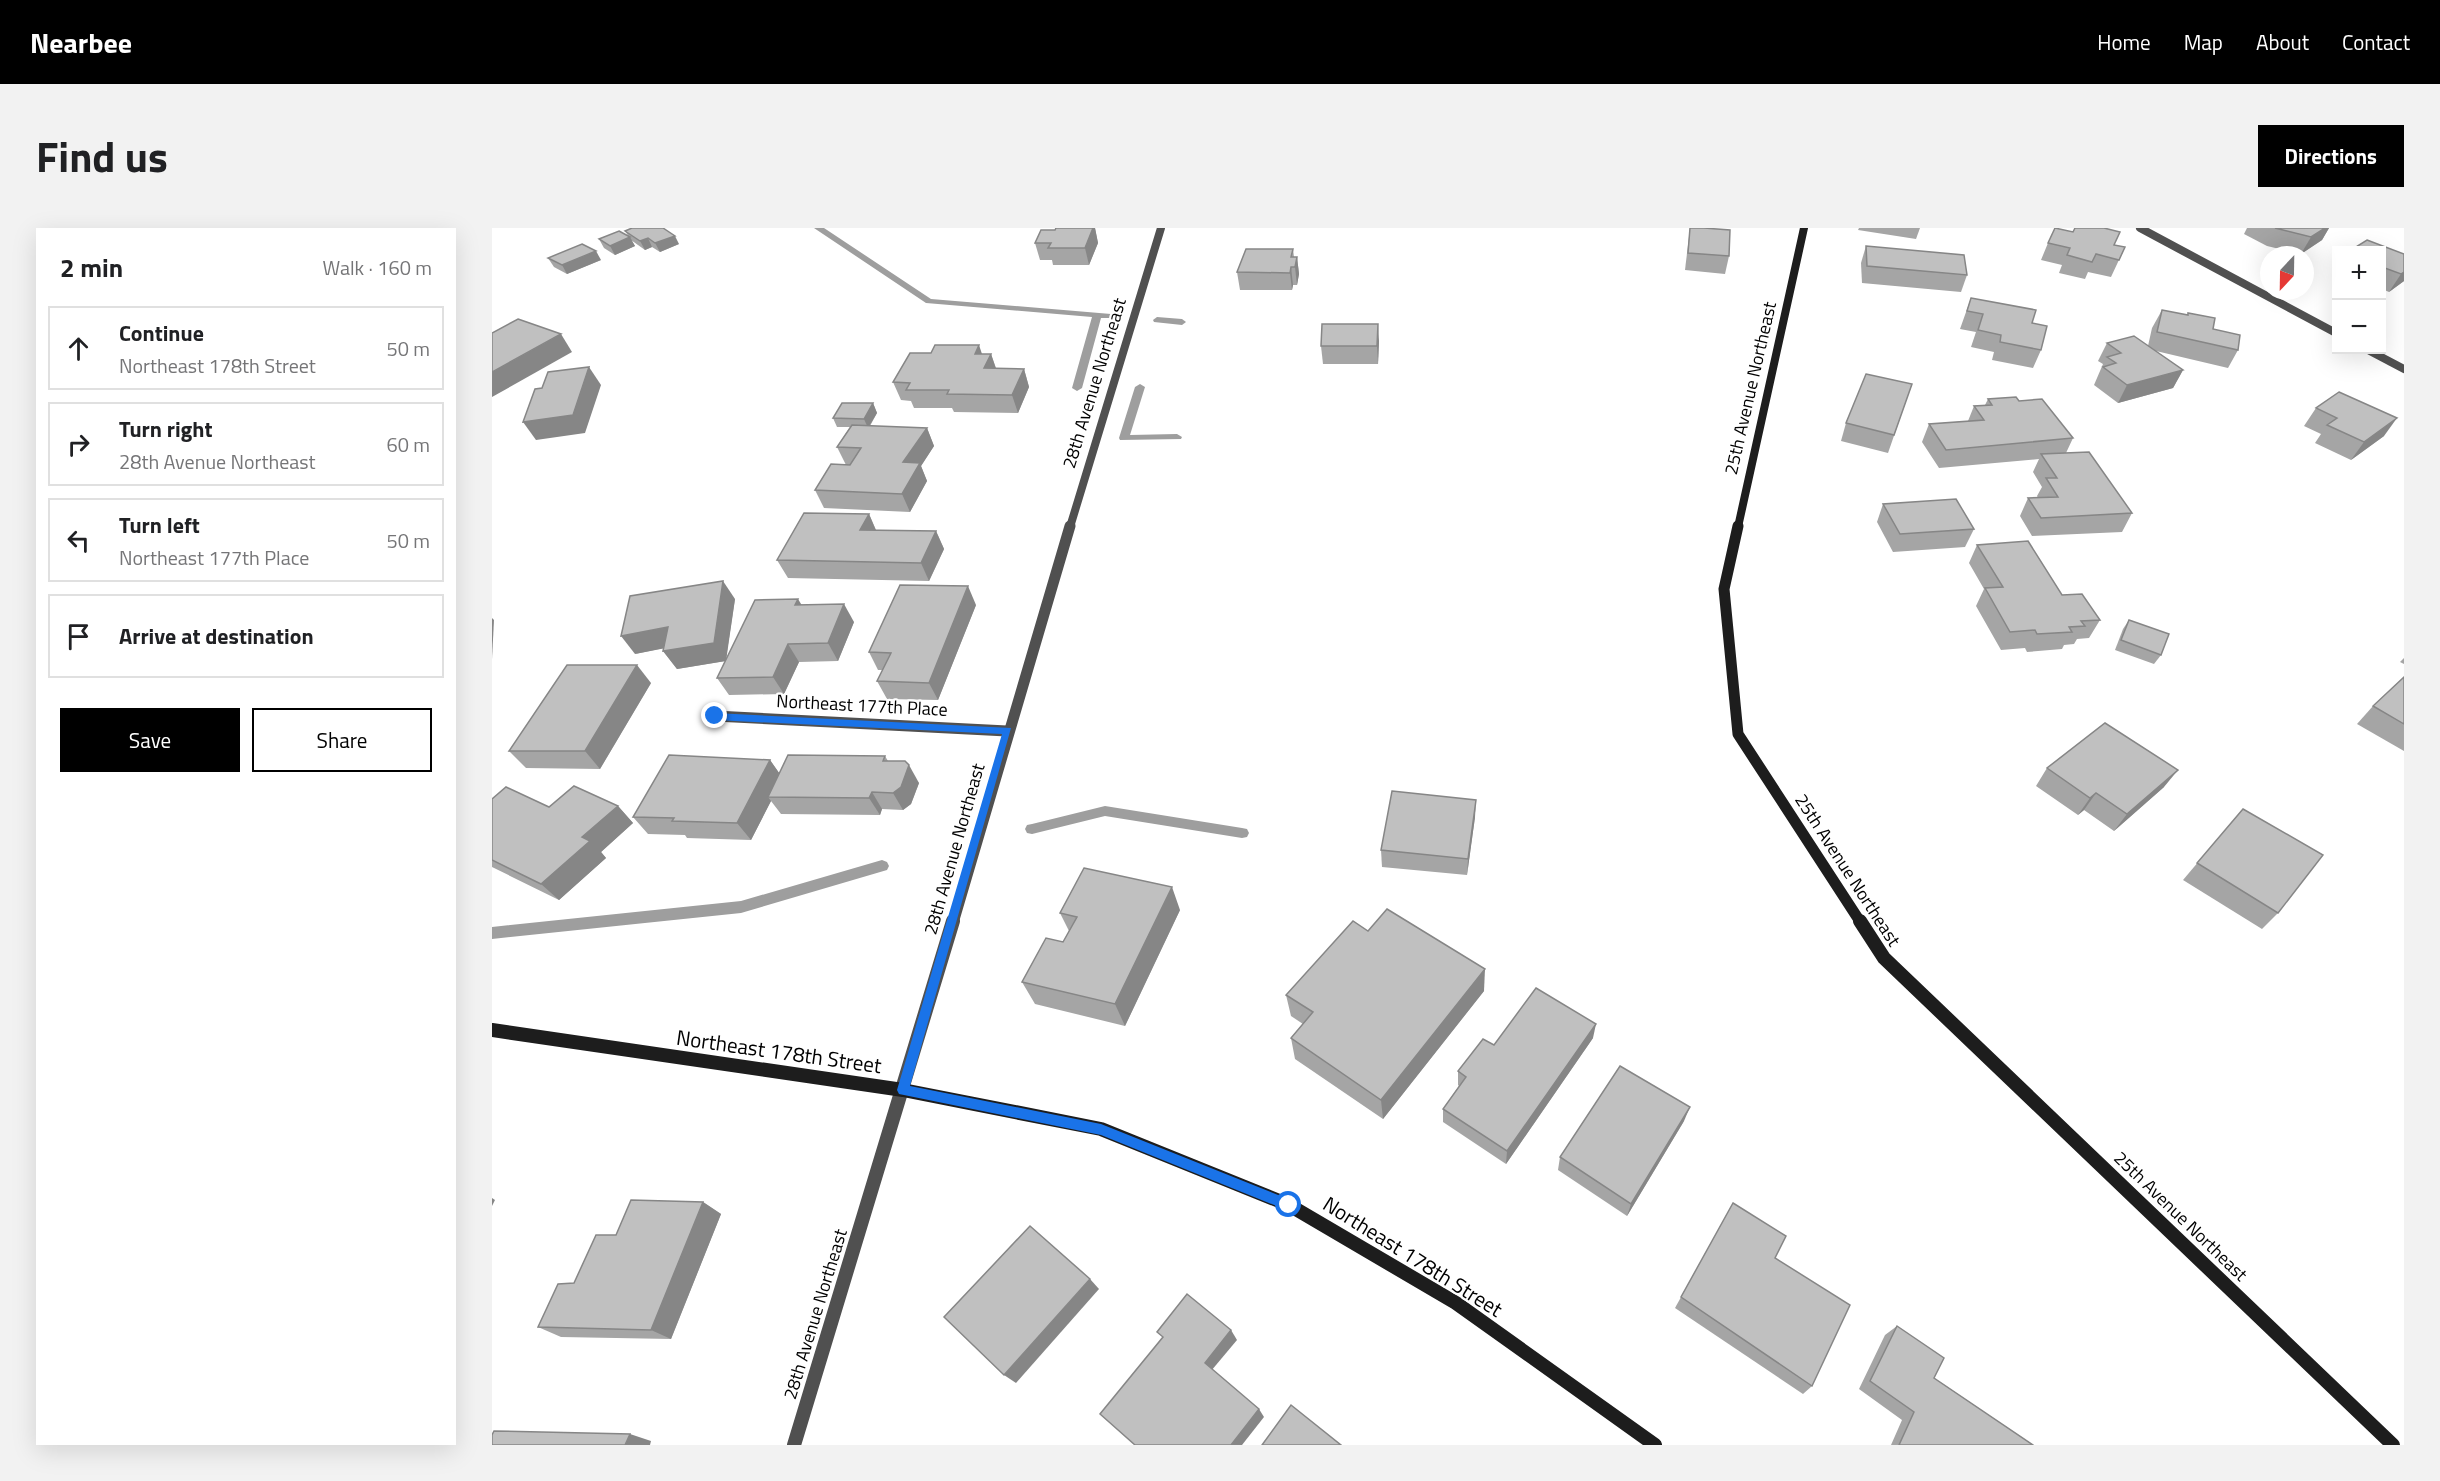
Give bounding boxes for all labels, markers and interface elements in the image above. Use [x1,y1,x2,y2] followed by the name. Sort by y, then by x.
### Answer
[30,21,132,64] text: Nearbee
[2097,26,2151,58] text: Home
[2184,26,2223,58] text: Map
[2256,26,2309,58] text: About
[2342,26,2410,58] text: Contact
[36,124,168,188] text: Find us
[2258,125,2404,187] button: Directions
[2260,246,2314,300] north arrow
[2332,246,2386,354] map controls
[2332,246,2386,300] button: +
[60,248,123,287] text: 2 min
[323,252,432,283] text: Walk · 160 m
[1055,294,1133,472] street label: 28th Avenue Northeast
[1717,298,1783,477] street label: 25th Avenue Northeast
[2332,300,2386,354] button: −
[119,316,204,350] text: Continue
[62,332,95,365] icon: ahead
[386,333,430,364] text: 50 m
[119,350,316,381] text: Northeast 178th Street
[119,412,213,446] text: Turn right
[62,428,95,461] icon: right
[386,429,430,460] text: 60 m
[119,446,316,477] text: 28th Avenue Northeast
[119,508,200,542] text: Turn left
[62,524,95,557] icon: left
[386,525,430,556] text: 50 m
[119,542,309,573] text: Northeast 177th Place
[119,619,314,653] text: Arrive at destination
[62,620,95,653] icon: arrive
[776,687,948,723] street label: Northeast 177th Place
[701,702,727,728] route end
[60,708,240,772] button: Save
[252,708,432,772] button: Share
[917,760,992,938] street label: 28th Avenue Northeast
[1788,788,1908,952] street label: 25th Avenue Northeast
[674,1021,884,1081] street label: Northeast 178th Street
[2108,1145,2255,1288] street label: 25th Avenue Northeast
[1317,1188,1510,1325] street label: Northeast 178th Street
[1275,1191,1301,1217] route start
[776,1225,854,1403] street label: 28th Avenue Northeast

